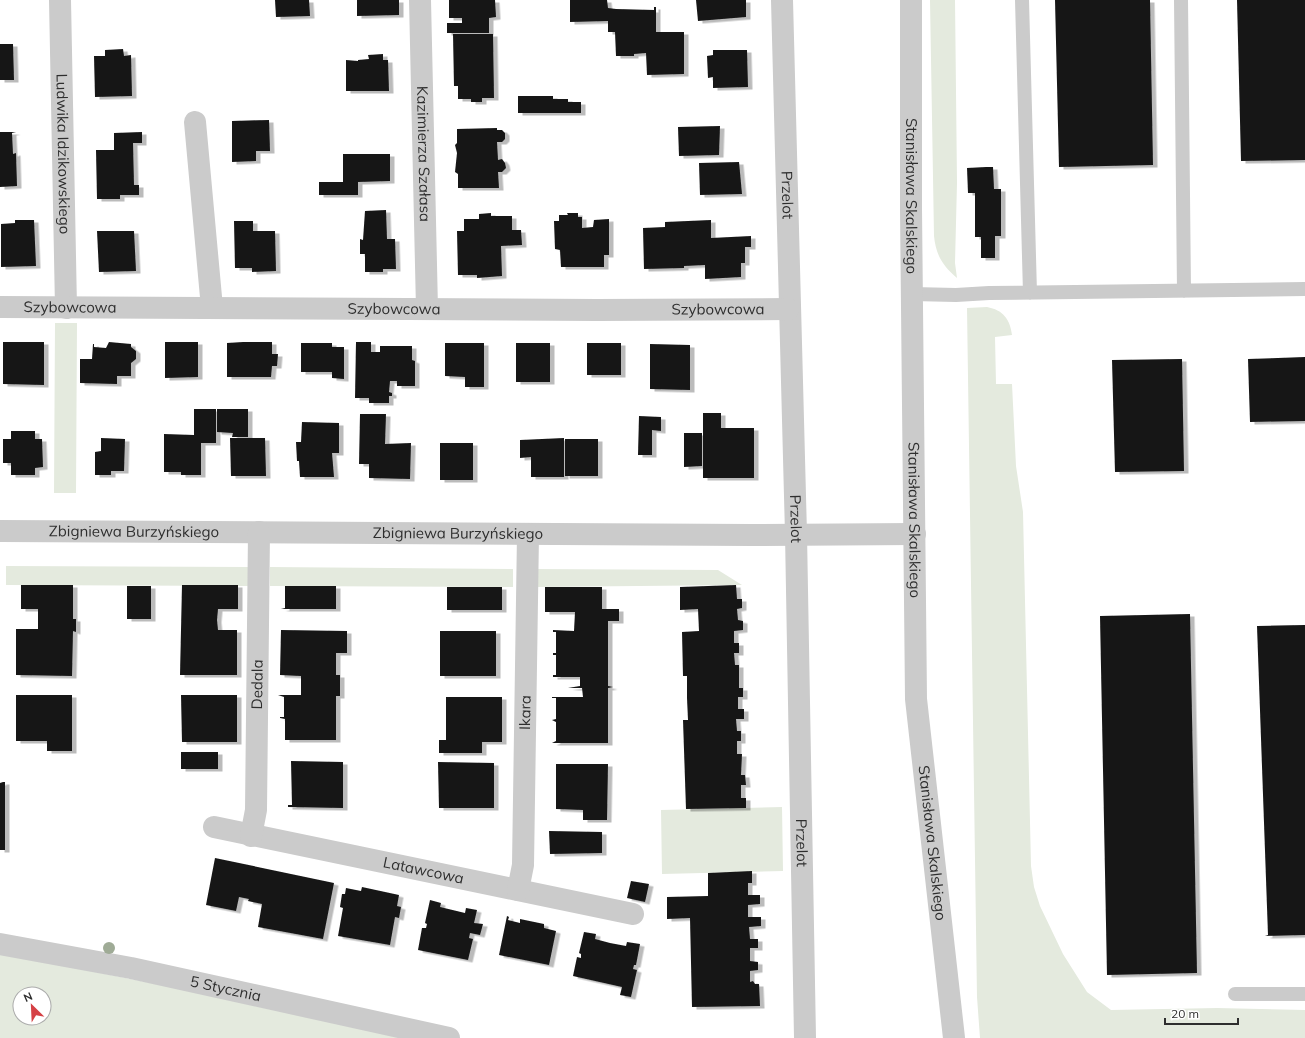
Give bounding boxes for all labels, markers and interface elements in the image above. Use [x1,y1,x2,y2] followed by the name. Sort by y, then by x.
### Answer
[52,73,75,234] street label: Ludwika Idzikowskiego
[413,86,435,222] street label: Kazimierza Szałasa
[902,118,922,274] street label: Stanisława Skalskiego
[777,171,798,219] street label: Przelot
[23,297,117,317] street label: Szybowcowa
[347,299,441,318] street label: Szybowcowa
[671,299,765,319] street label: Szybowcowa
[904,442,925,598] street label: Stanisława Skalskiego
[786,494,806,543] street label: Przelot
[49,521,219,541] street label: Zbigniewa Burzyńskiego
[373,523,543,543] street label: Zbigniewa Burzyńskiego
[247,659,267,710] street label: Dedala
[515,695,535,730] street label: Ikara
[915,764,951,922] street label: Stanisława Skalskiego
[792,818,812,867] street label: Przelot
[382,852,466,888] street label: Latawcowa
[188,971,263,1005] street label: 5 Stycznia
[12,986,52,1026] north arrow
[21,989,35,1005] text: N
[1165,1000,1238,1026] scale bar
[1171,1006,1199,1021] text: 20 m

